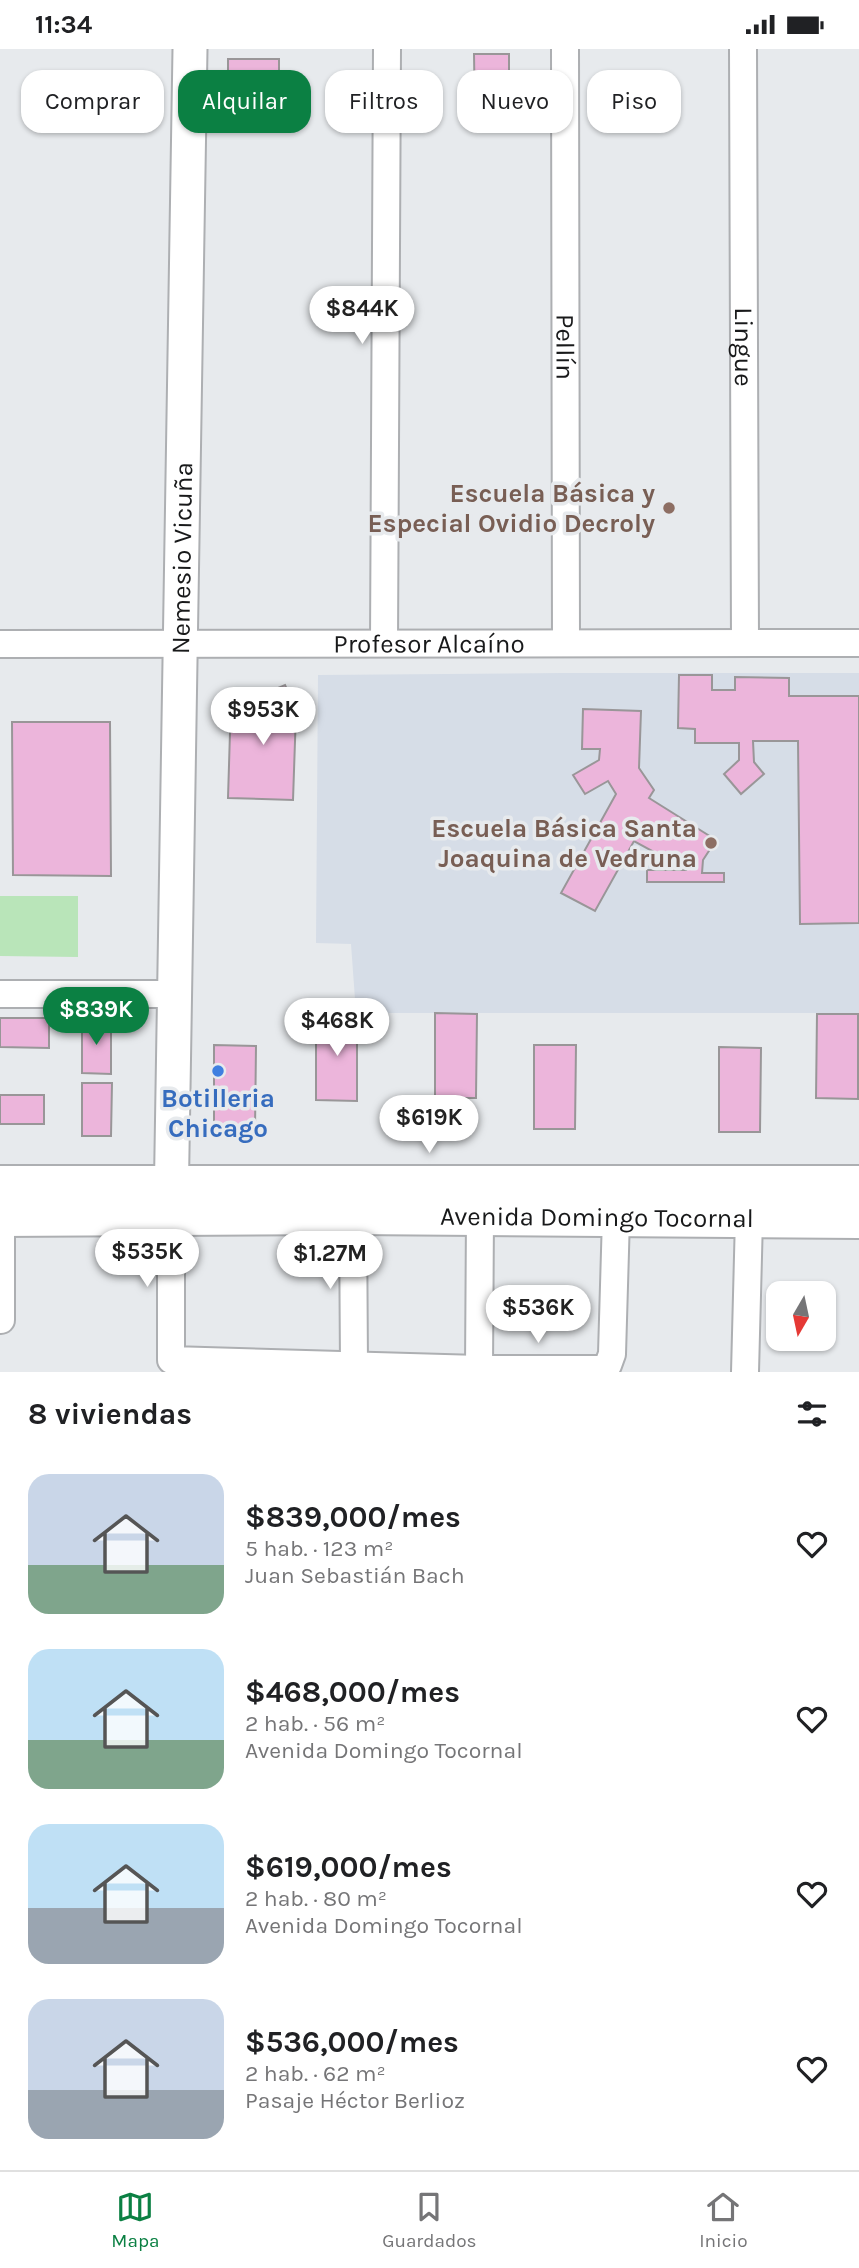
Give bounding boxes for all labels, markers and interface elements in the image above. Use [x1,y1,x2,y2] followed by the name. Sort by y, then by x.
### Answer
[35,9,92,40] text: 11:34
[21,70,164,133] chip: Comprar
[178,70,311,133] chip: Alquilar
[325,70,443,133] chip: Filtros
[457,70,573,133] chip: Nuevo
[587,70,681,133] chip: Piso
[313,287,411,346] pin: $844K
[325,295,399,322] text: $844K
[728,307,760,387] street label: Lingue
[550,314,581,380] street label: Pellín
[165,462,199,654] street label: Nemesio Vicuña
[368,478,655,539] place label: Escuela Básica y Especial Ovidio Decroly
[661,500,677,516] marker: Escuela Básica y Especial Ovidio Decroly
[333,628,525,659] street label: Profesor Alcaíno
[214,687,312,747] pin: $953K
[227,696,299,723] text: $953K
[431,813,697,874] place label: Escuela Básica Santa Joaquina de Vedruna
[703,835,719,851] marker: Escuela Básica Santa Joaquina de Vedruna
[47,988,145,1047] pin: $839K
[59,996,133,1023] text: $839K
[288,999,386,1058] pin: $468K
[300,1007,374,1034] text: $468K
[210,1063,226,1079] marker: Botilleria Chicago
[161,1083,275,1144] place label: Botilleria Chicago
[380,1095,478,1155] pin: $619K
[395,1104,463,1131] text: $619K
[440,1200,754,1234] street label: Avenida Domingo Tocornal
[98,1229,196,1289] pin: $535K
[273,1231,387,1291] pin: $1.27M
[111,1238,183,1265] text: $535K
[293,1240,367,1267] text: $1.27M
[766,1281,836,1351] north arrow
[766,1281,836,1351] map controls
[489,1285,587,1345] pin: $536K
[502,1294,574,1321] text: $536K
[793,1395,831,1433] icon: filters
[28,1396,192,1432] text: 8 viviendas
[245,1499,461,1535] text: $839,000/mes
[84,1502,168,1586] icon: home
[793,1525,831,1563] icon: heart
[245,1535,393,1562] text: 5 hab. · 123 m²
[245,1562,465,1589] text: Juan Sebastián Bach
[245,1674,460,1710] text: $468,000/mes
[84,1677,168,1761] icon: home
[793,1700,831,1738] icon: heart
[245,1710,385,1737] text: 2 hab. · 56 m²
[245,1737,523,1764] text: Avenida Domingo Tocornal
[245,1849,452,1885] text: $619,000/mes
[84,1852,168,1936] icon: home
[793,1875,831,1913] icon: heart
[245,1885,387,1912] text: 2 hab. · 80 m²
[245,1912,523,1939] text: Avenida Domingo Tocornal
[245,2024,459,2060] text: $536,000/mes
[84,2027,168,2111] icon: home
[793,2050,831,2088] icon: heart
[245,2060,386,2087] text: 2 hab. · 62 m²
[245,2087,465,2114] text: Pasaje Héctor Berlioz
[111,2188,159,2252] tab: Mapa
[382,2188,477,2252] tab: Guardados
[699,2188,748,2252] tab: Inicio

